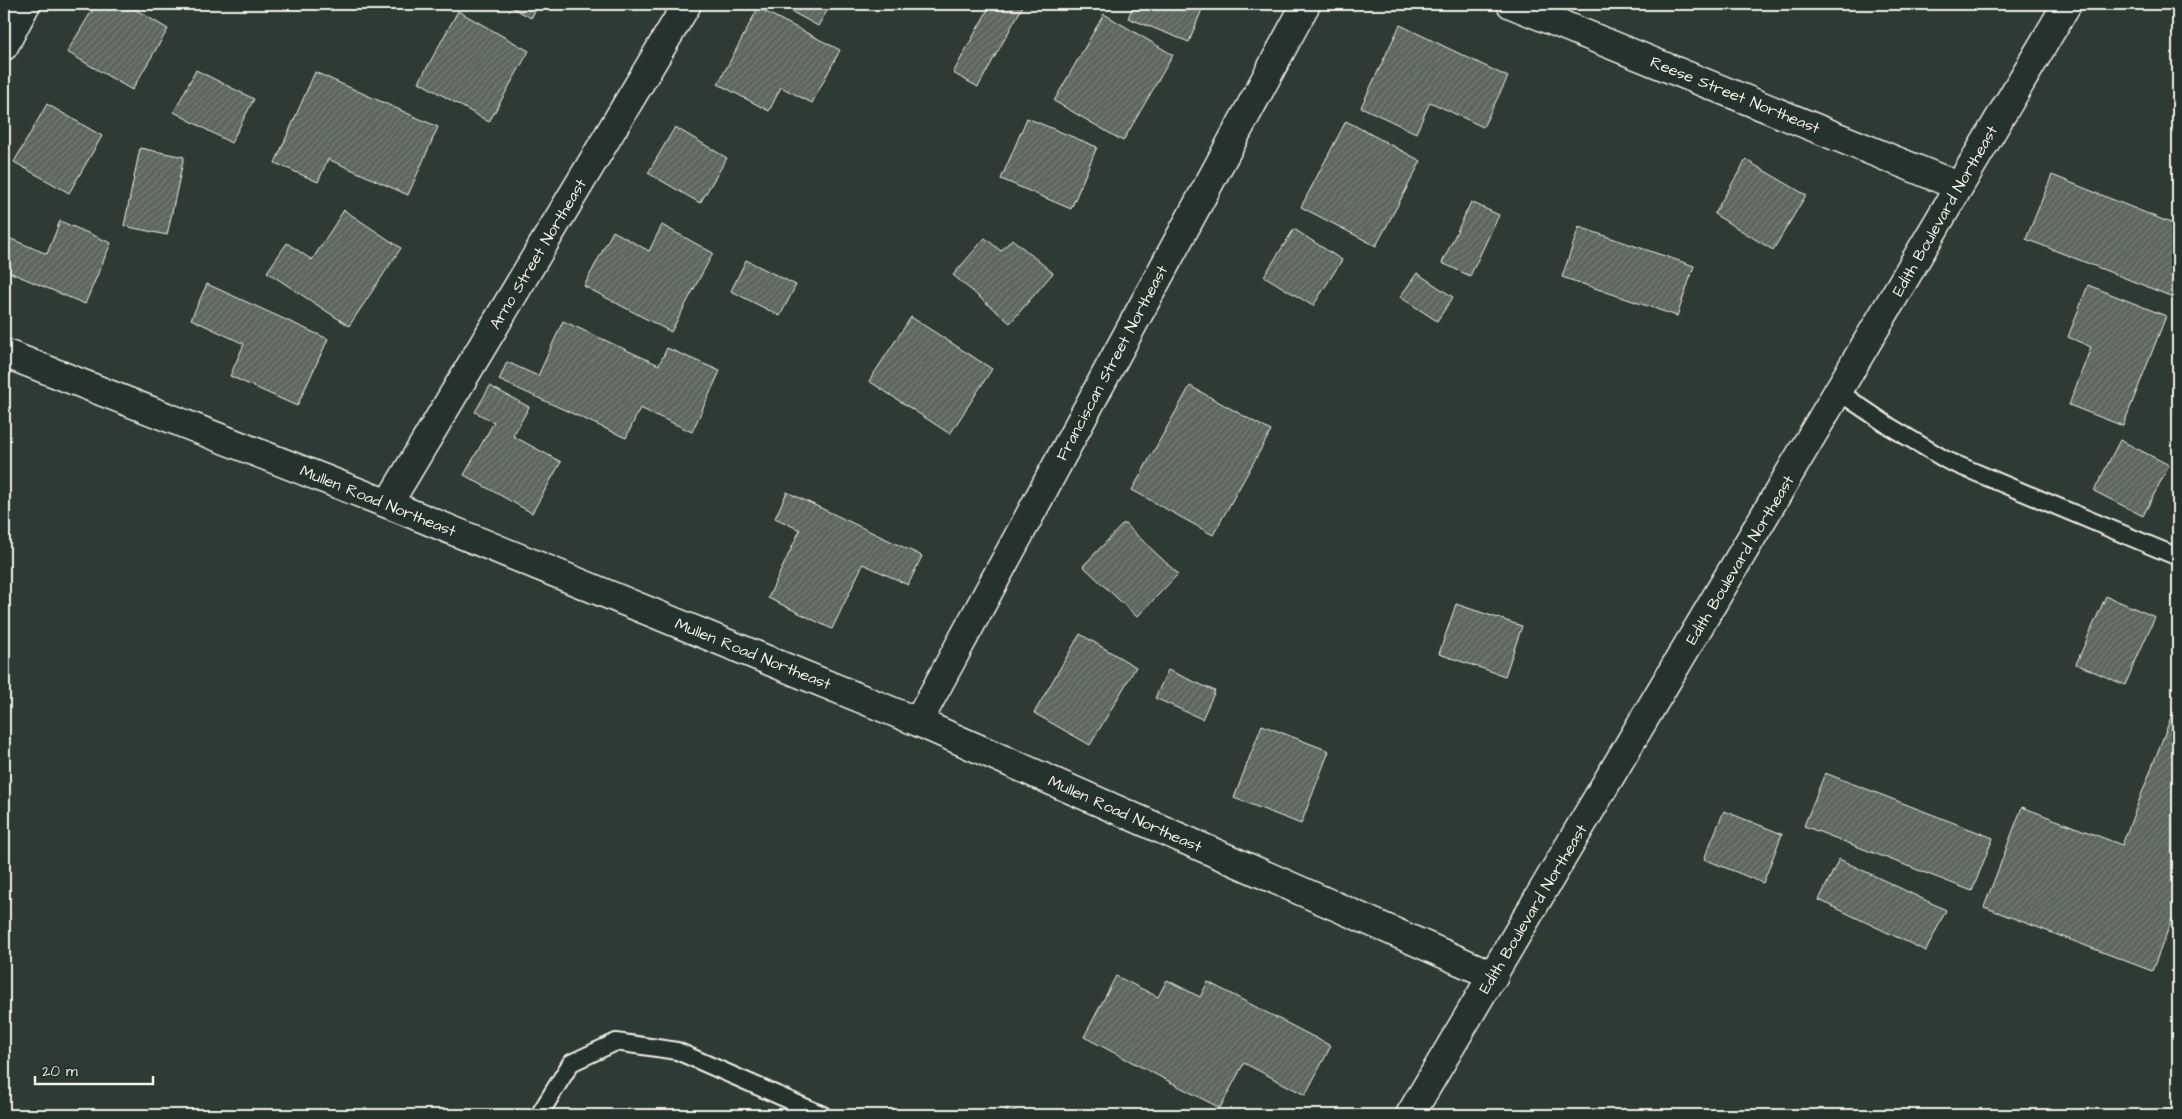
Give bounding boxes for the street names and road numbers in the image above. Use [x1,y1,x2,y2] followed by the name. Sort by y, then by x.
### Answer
[1647,51,1824,139] street label: Reese Street Northeast
[1887,121,2003,300] street label: Edith Boulevard Northeast
[484,174,592,333] street label: Arno Street Northeast
[1051,261,1173,465] street label: Franciscan Street Northeast
[297,460,460,543] street label: Mullen Road Northeast
[1681,471,1800,649] street label: Edith Boulevard Northeast
[672,613,835,696] street label: Mullen Road Northeast
[1045,770,1206,858] street label: Mullen Road Northeast
[1474,820,1593,998] street label: Edith Boulevard Northeast

